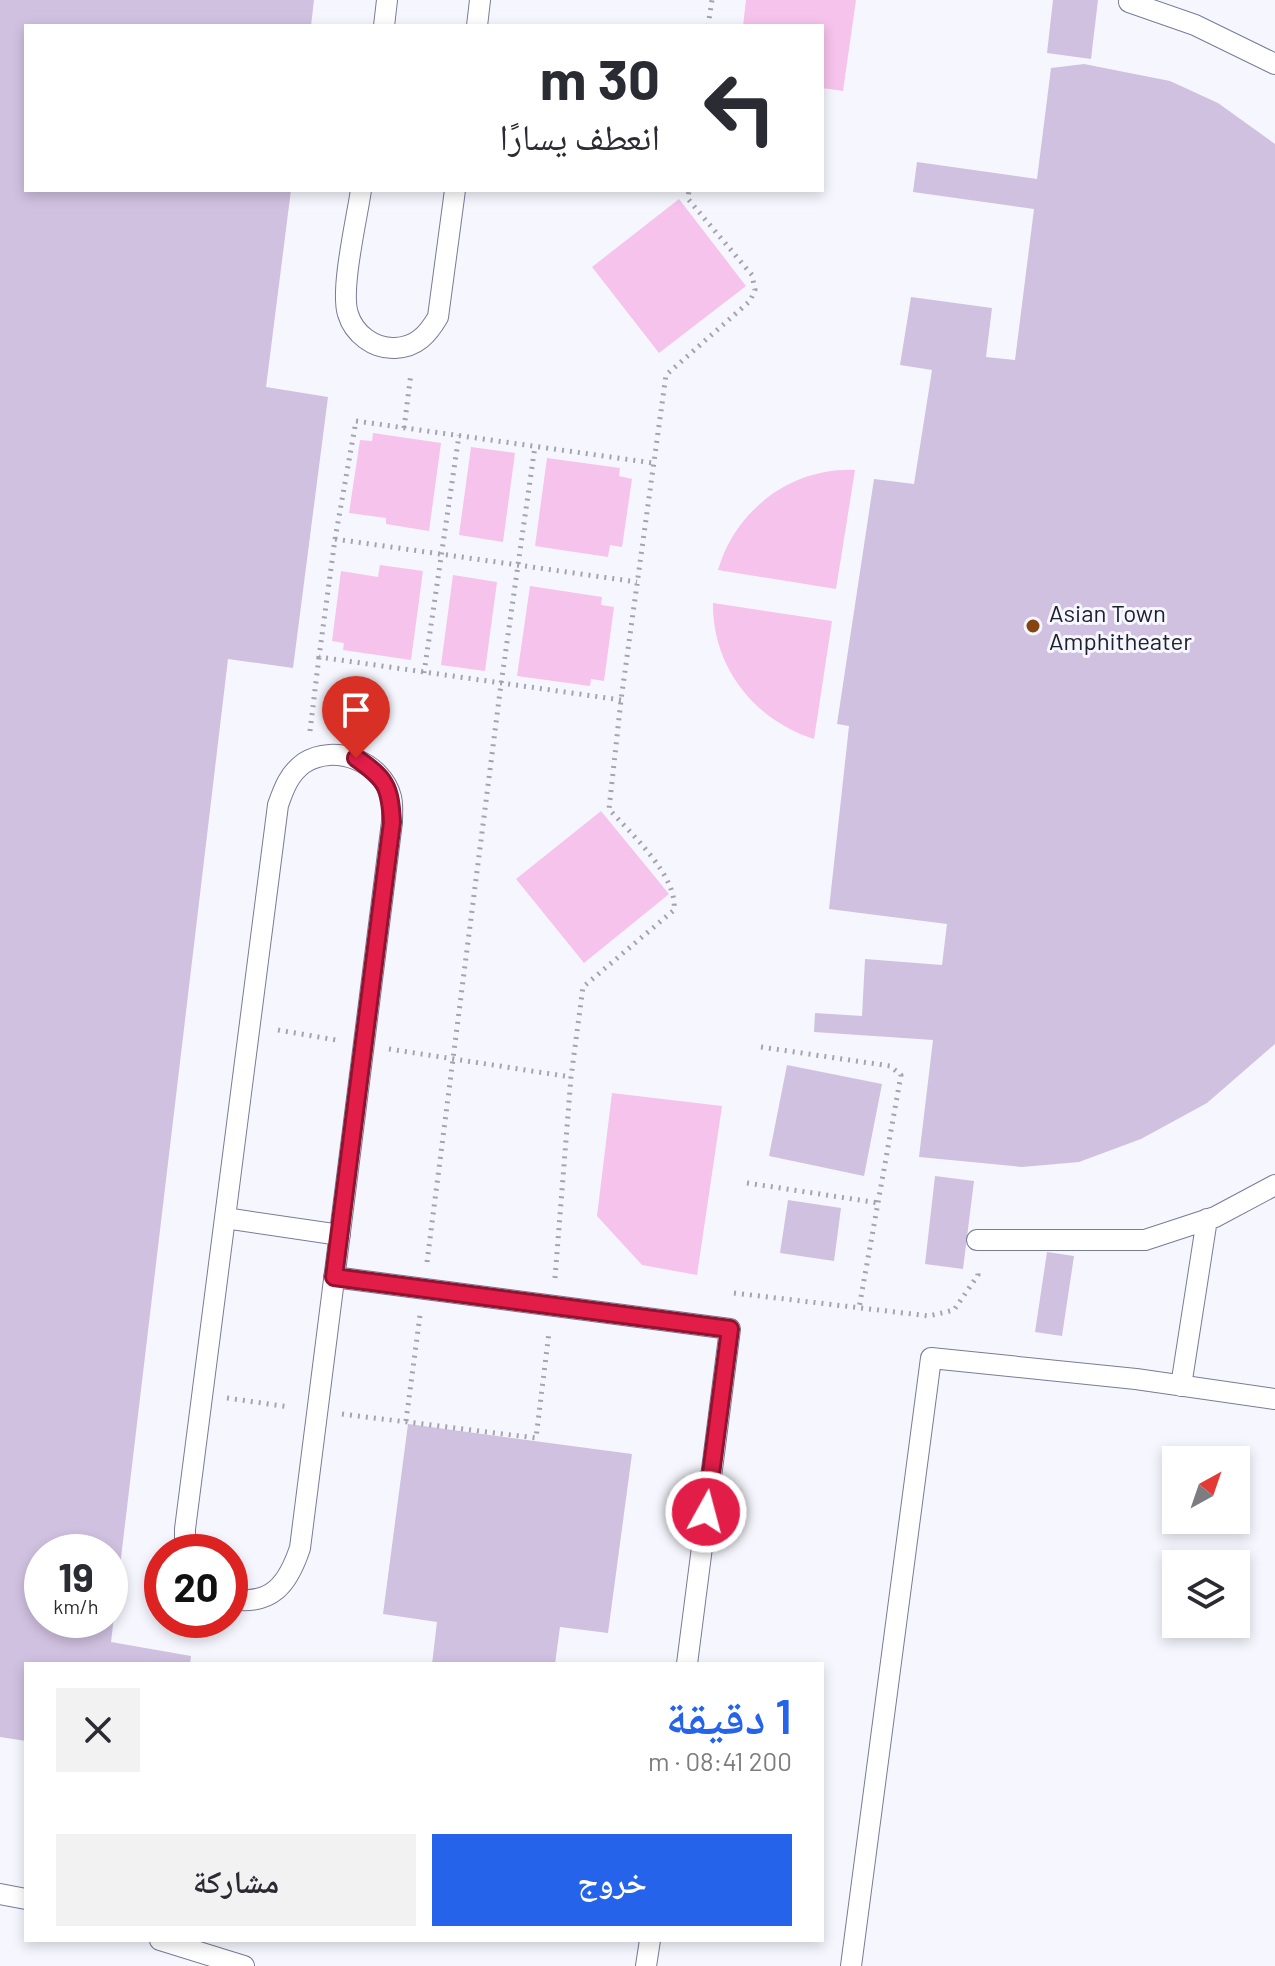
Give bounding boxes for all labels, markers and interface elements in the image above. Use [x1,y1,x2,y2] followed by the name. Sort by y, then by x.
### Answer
[540,44,660,111] text: 30 m
[688,56,792,160] icon: left
[500,114,660,157] text: انعطف يسارًا
[1049,598,1192,655] place label: Asian Town Amphitheater
[1024,617,1042,635] marker: Asian Town Amphitheater
[322,676,390,758] pin
[334,688,378,732] icon: arrive
[1162,1446,1250,1534] north arrow
[1162,1446,1250,1638] map controls
[664,1470,748,1554] position arrow
[144,1534,248,1638] speed limit sign: 20
[1162,1550,1250,1638] button: layers
[58,1552,94,1600] text: 19
[53,1594,99,1618] text: km/h
[666,1686,792,1744] text: 1 دقيقة
[56,1688,140,1772] button: close
[648,1745,792,1776] text: 200 m · 08:41
[56,1834,416,1926] button: مشاركة
[432,1834,792,1926] button: خروج

